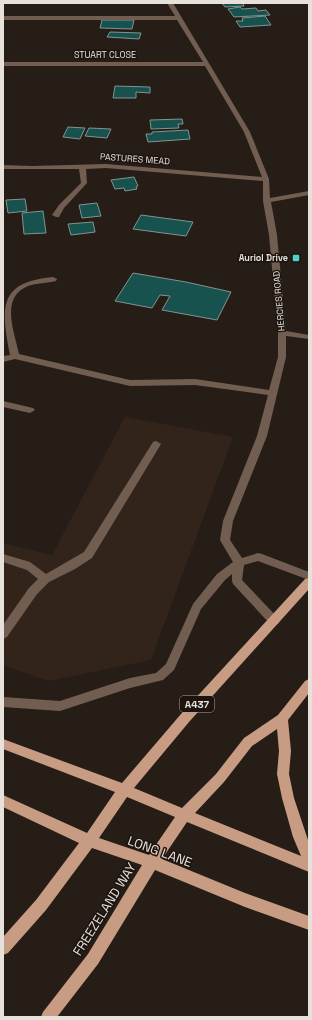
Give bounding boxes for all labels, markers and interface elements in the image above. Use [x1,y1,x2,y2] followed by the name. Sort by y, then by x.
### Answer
[74,49,136,61] street label: STUART CLOSE
[100,151,170,167] street label: PASTURES MEAD
[239,252,288,264] place label: Auriol Drive
[291,253,301,263] marker: Auriol Drive
[270,270,288,332] street label: HERCIES ROAD
[180,696,214,712] road number: A437
[125,832,194,871] street label: LONG LANE
[69,859,140,959] street label: FREEZELAND WAY

